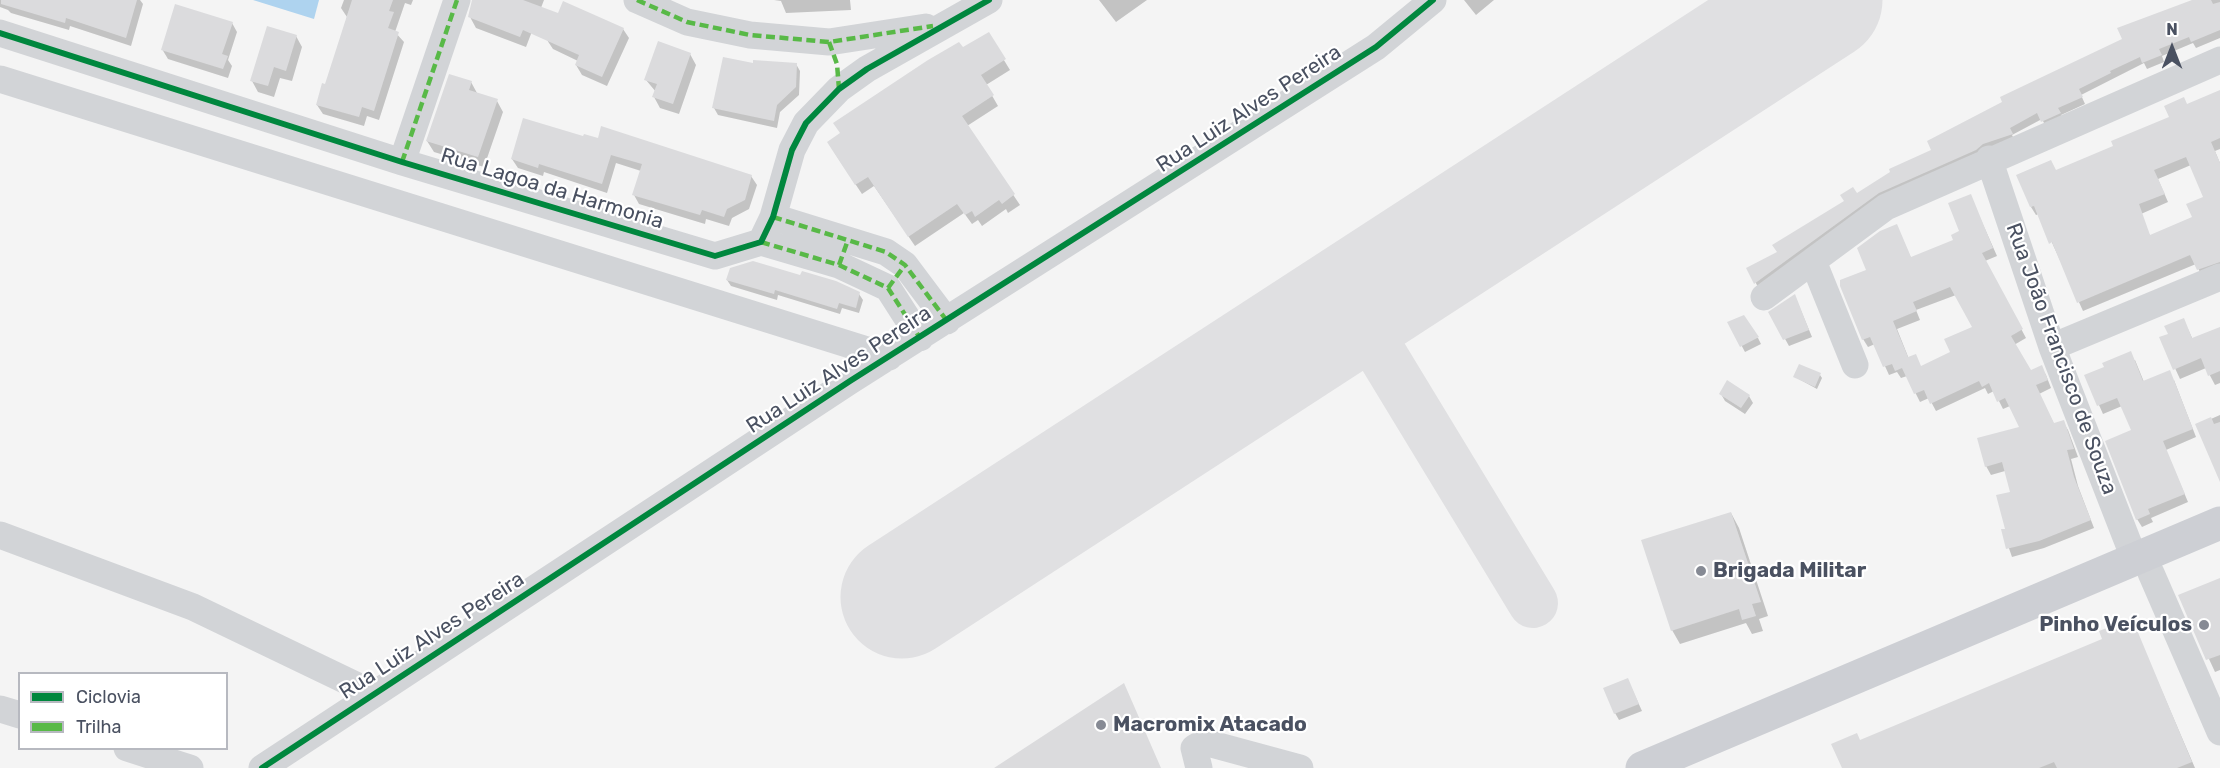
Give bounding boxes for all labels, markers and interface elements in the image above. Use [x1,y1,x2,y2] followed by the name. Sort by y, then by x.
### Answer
[2142,18,2202,78] north arrow
[2166,20,2178,39] text: N
[1152,40,1346,178] street label: Rua Luiz Alves Pereira
[437,143,667,235] street label: Rua Lagoa da Harmonia
[2000,220,2122,498] street label: Rua João Francisco de Souza
[742,301,936,439] street label: Rua Luiz Alves Pereira
[1713,558,1866,584] place label: Brigada Militar
[1694,564,1708,578] marker: Brigada Militar
[335,567,529,705] street label: Rua Luiz Alves Pereira
[2039,612,2192,638] place label: Pinho Veículos
[2197,618,2211,632] marker: Pinho Veículos
[18,672,228,750] legend
[76,686,141,708] text: Ciclovia
[1113,712,1307,738] place label: Macromix Atacado
[76,716,121,738] text: Trilha
[1094,718,1108,732] marker: Macromix Atacado

